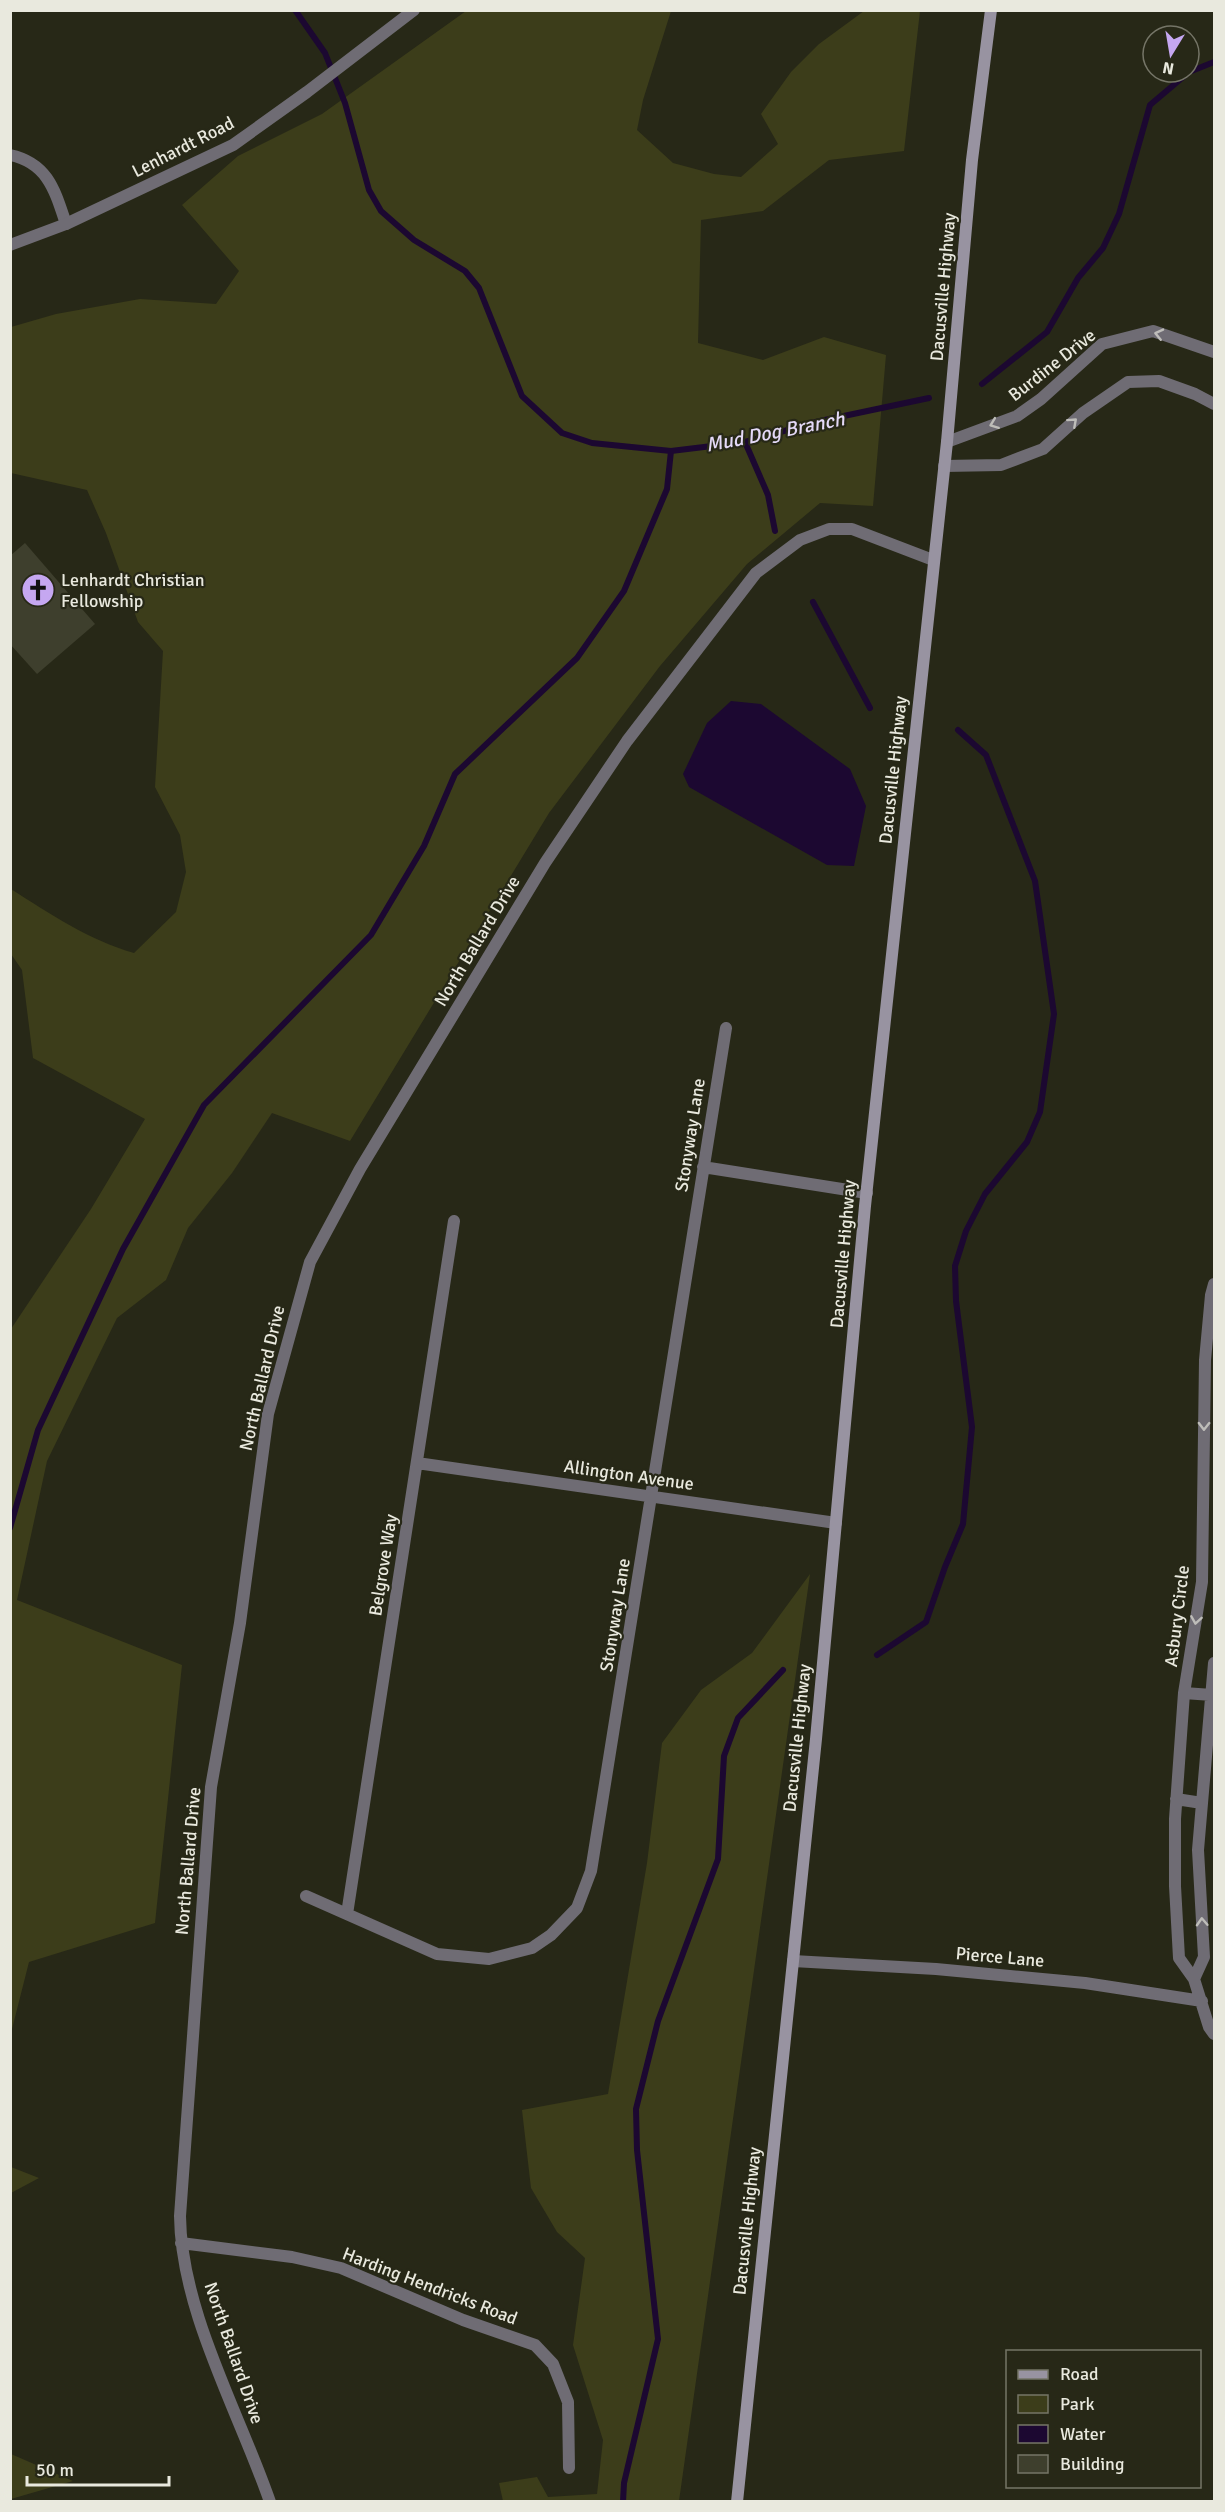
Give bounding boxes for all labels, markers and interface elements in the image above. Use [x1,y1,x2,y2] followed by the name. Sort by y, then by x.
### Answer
[1141,24,1201,84] north arrow
[1161,57,1176,79] text: N
[128,112,238,182] street label: Lenhardt Road
[926,211,960,362] street label: Dacusville Highway
[1004,324,1100,406] street label: Burdine Drive
[1154,328,1164,341] one-way arrow
[704,406,848,458] water label: Mud Dog Branch
[990,417,1000,430] one-way arrow
[1066,418,1077,429] one-way arrow
[61,569,205,612] place label: Lenhardt Christian Fellowship
[20,572,56,608] church icon: Lenhardt Christian Fellowship
[874,694,912,845] street label: Dacusville Highway
[429,872,525,1010] street label: North Ballard Drive
[670,1077,710,1193] street label: Stonyway Lane
[826,1178,860,1329] street label: Dacusville Highway
[235,1303,289,1453] street label: North Ballard Drive
[1198,1421,1210,1430] one-way arrow
[563,1455,695,1495] street label: Allington Avenue
[364,1512,402,1618] street label: Belgrove Way
[595,1557,635,1673] street label: Stonyway Lane
[1160,1564,1194,1668] street label: Asbury Circle
[1190,1615,1203,1625] one-way arrow
[778,1662,816,1813] street label: Dacusville Highway
[171,1786,205,1936] street label: North Ballard Drive
[1195,1918,1208,1927] one-way arrow
[955,1942,1045,1972] street label: Pierce Lane
[728,2145,766,2296] street label: Dacusville Highway
[339,2242,521,2330] street label: Harding Hendricks Road
[199,2279,269,2427] street label: North Ballard Drive
[1006,2350,1201,2488] legend
[1060,2363,1099,2385] text: Road
[1060,2393,1095,2415] text: Park
[1060,2423,1106,2445] text: Water
[27,2449,170,2487] scale bar
[1060,2453,1124,2475] text: Building
[36,2459,74,2481] text: 50 m

